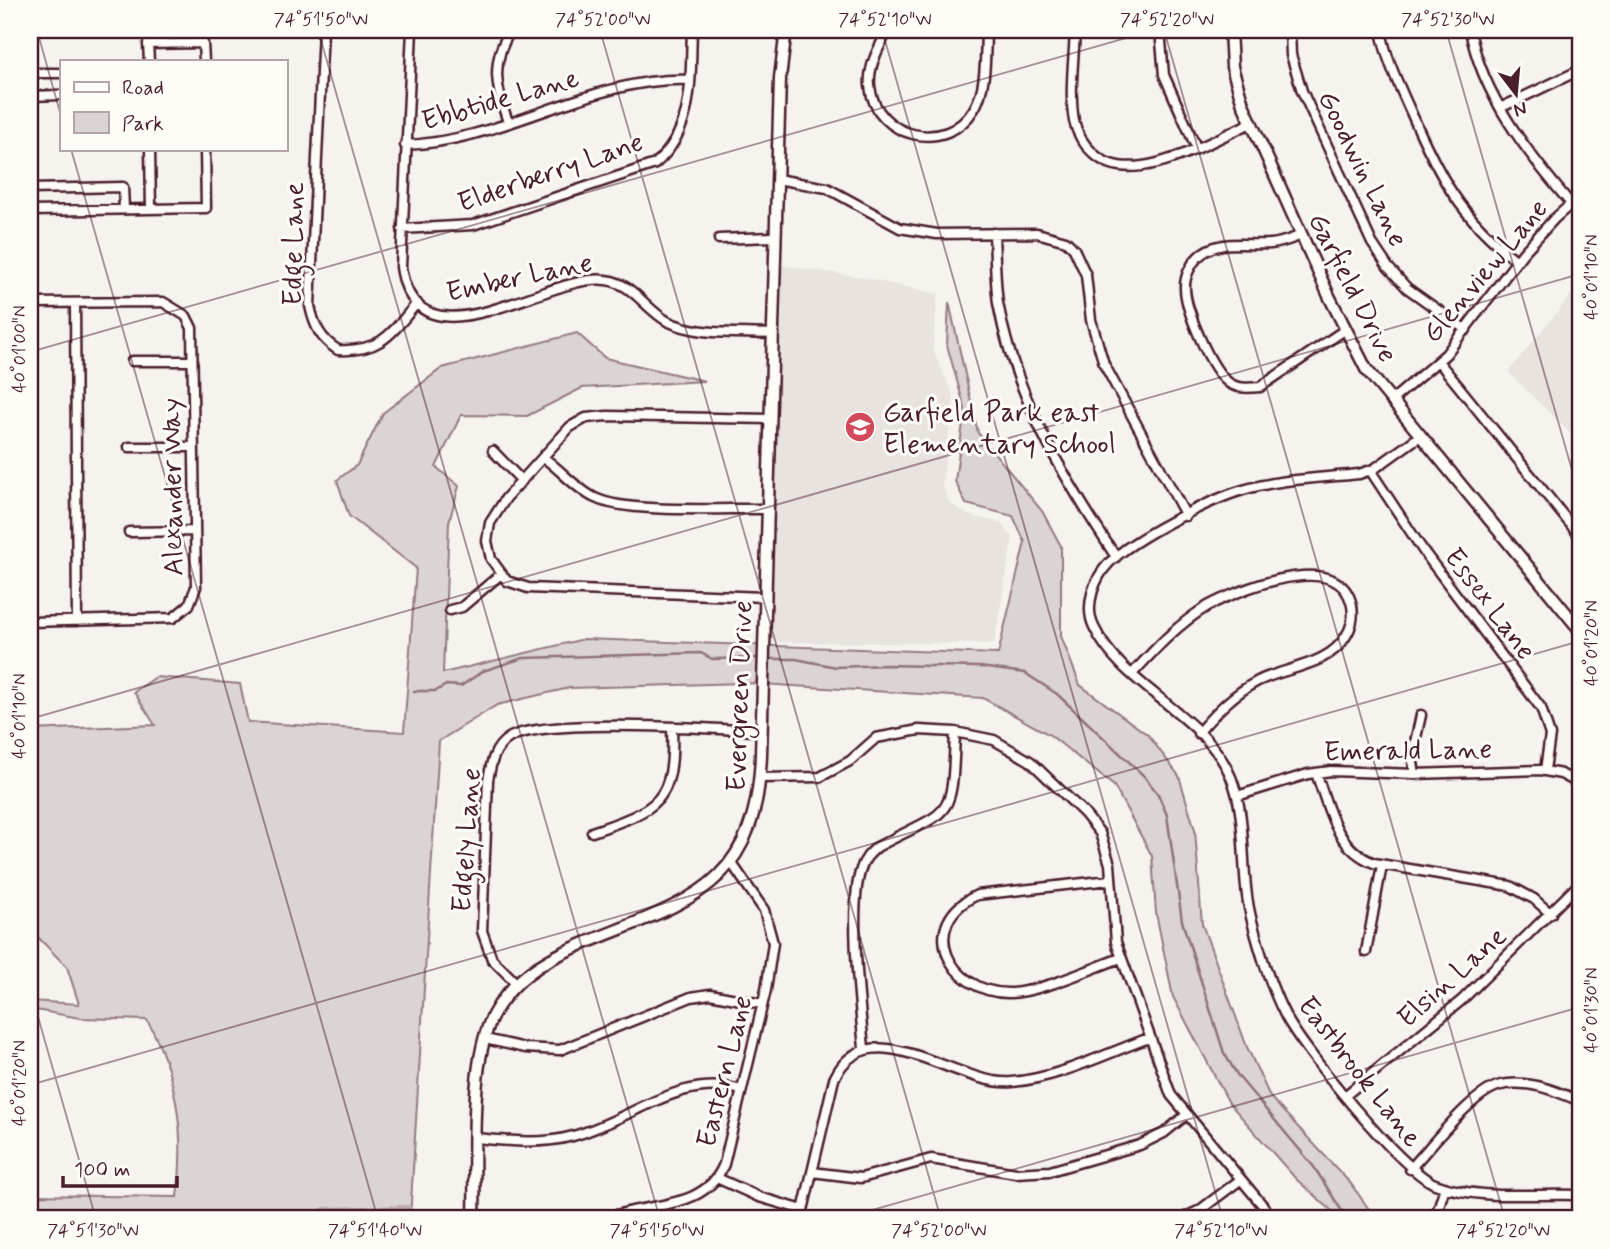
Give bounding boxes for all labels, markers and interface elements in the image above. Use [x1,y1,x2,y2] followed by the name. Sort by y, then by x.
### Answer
[274,8,368,32] text: 74°51'50"W
[555,8,651,32] text: 74°52'00"W
[838,8,932,32] text: 74°52'10"W
[1120,8,1214,32] text: 74°52'20"W
[1401,8,1495,32] text: 74°52'30"W
[60,60,287,150] legend
[418,60,584,141] street label: Ebbtide Lane
[1480,60,1550,130] north arrow
[122,74,164,102] text: Road
[1308,85,1416,253] street label: Goodwin Lane
[1511,95,1530,123] text: N
[122,110,164,138] text: Park
[453,124,649,222] street label: Elderberry Lane
[275,182,317,306] street label: Edge Lane
[1415,192,1557,351] street label: Glenview Lane
[1298,207,1405,369] street label: Garfield Drive
[1580,234,1604,320] text: 40°01'10"N
[443,245,596,312] street label: Ember Lane
[8,305,32,393] text: 40°01'00"N
[883,395,1116,464] place label: Garfield Park east Elementary School
[153,398,194,576] street label: Alexander Way
[843,410,877,444] school or university icon: Garfield Park east Elementary School
[1435,541,1543,668] street label: Essex Lane
[719,600,764,792] street label: Evergreen Drive
[1580,600,1604,686] text: 40°01'20"N
[8,673,32,759] text: 40°01'10"N
[1324,732,1493,771] street label: Emerald Lane
[444,767,494,914] street label: Edgely Lane
[1390,919,1515,1037] street label: Elsin Lane
[1580,967,1604,1053] text: 40°01'30"N
[1288,989,1430,1156] street label: Eastbrook Lane
[689,992,762,1151] street label: Eastern Lane
[8,1040,32,1126] text: 40°01'20"N
[63,1144,177,1188] scale bar
[74,1156,130,1184] text: 100 m
[47,1219,139,1243] text: 74°51'30"W
[328,1219,422,1243] text: 74°51'40"W
[610,1219,704,1243] text: 74°51'50"W
[891,1219,987,1243] text: 74°52'00"W
[1174,1219,1268,1243] text: 74°52'10"W
[1456,1219,1550,1243] text: 74°52'20"W

